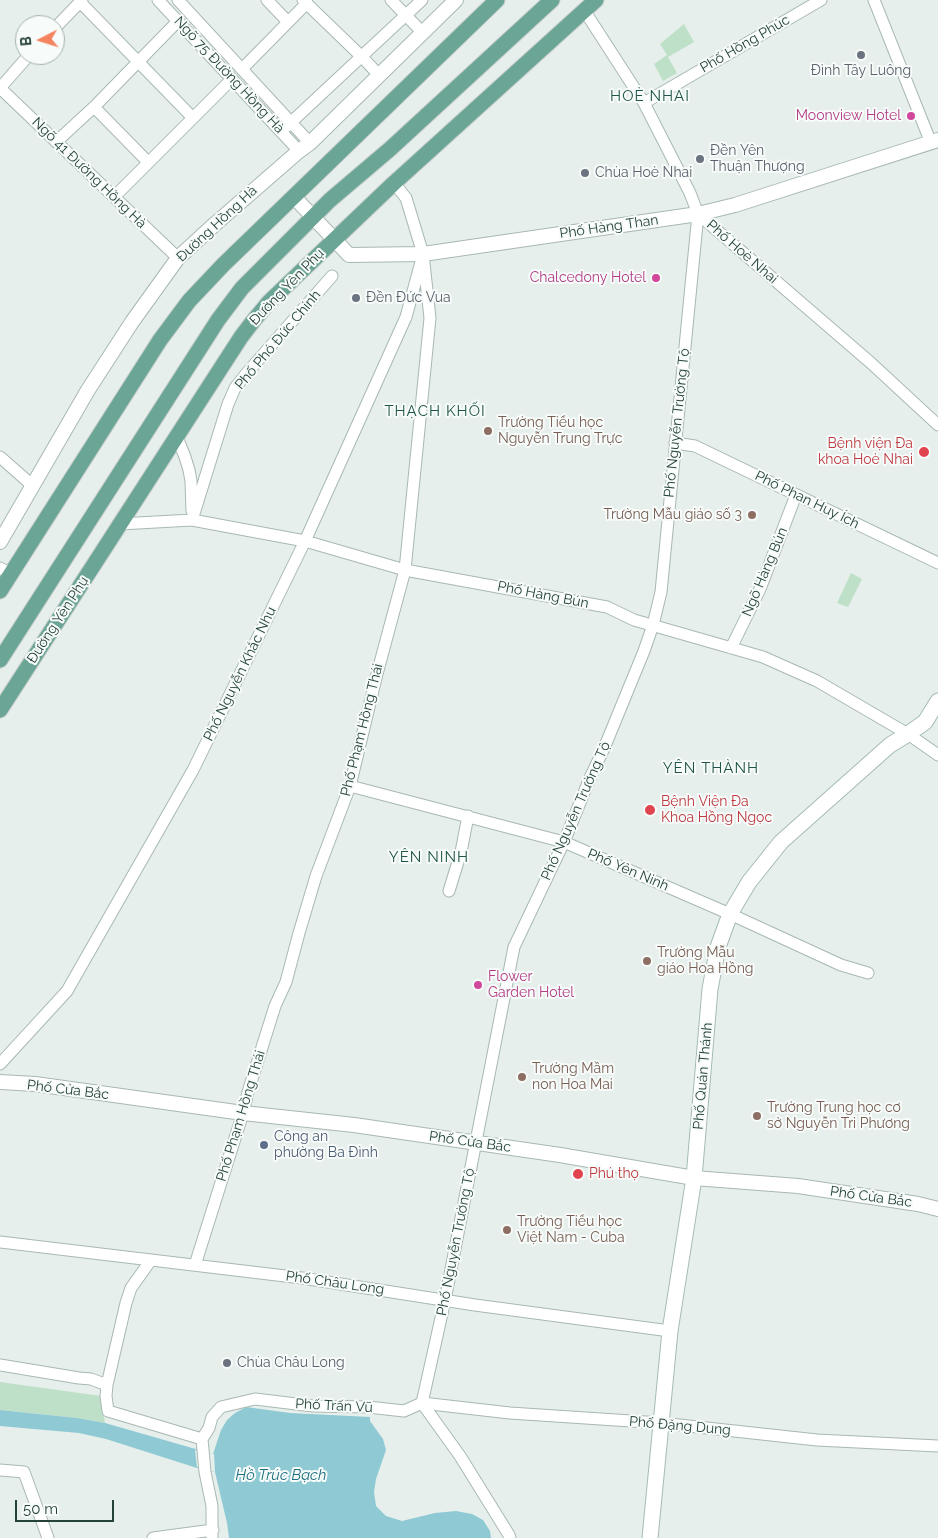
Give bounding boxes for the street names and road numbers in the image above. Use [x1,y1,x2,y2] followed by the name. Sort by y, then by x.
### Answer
[697,12,793,76] street label: Phố Hồng Phúc
[170,13,288,137] street label: Ngõ 75 Đường Hồng Hà
[28,114,150,232] street label: Ngõ 41 Đường Hồng Hà
[173,182,261,266] street label: Đường Hồng Hà
[559,212,659,242] street label: Phố Hàng Than
[703,217,781,287] street label: Phố Hoè Nhai
[246,245,328,329] street label: Đường Yên Phụ
[232,287,324,393] street label: Phố Phó Đức Chính
[661,347,693,499] street label: Phố Nguyễn Trường Tộ
[752,467,862,533] street label: Phố Phan Huy Ích
[739,525,791,619] street label: Ngõ Hàng Bún
[24,573,92,667] street label: Đường Yên Phụ
[496,578,590,612] street label: Phố Hàng Bún
[200,604,280,744] street label: Phố Nguyễn Khắc Nhu
[337,662,387,798] street label: Phố Phạm Hồng Thái
[538,739,614,883] street label: Phố Nguyễn Trường Tộ
[585,845,671,895] street label: Phố Yên Ninh
[690,1022,716,1130] street label: Phố Quán Thánh
[213,1048,269,1184] street label: Phố Phạm Hồng Thái
[26,1077,110,1103] street label: Phố Cửa Bắc
[428,1128,512,1156] street label: Phố Cửa Bắc
[433,1167,479,1317] street label: Phố Nguyễn Trường Tộ
[829,1183,913,1211] street label: Phố Cửa Bắc
[285,1268,385,1298] street label: Phố Châu Long
[295,1396,373,1416] street label: Phố Trấn Vũ
[628,1413,732,1439] street label: Phố Đặng Dung

